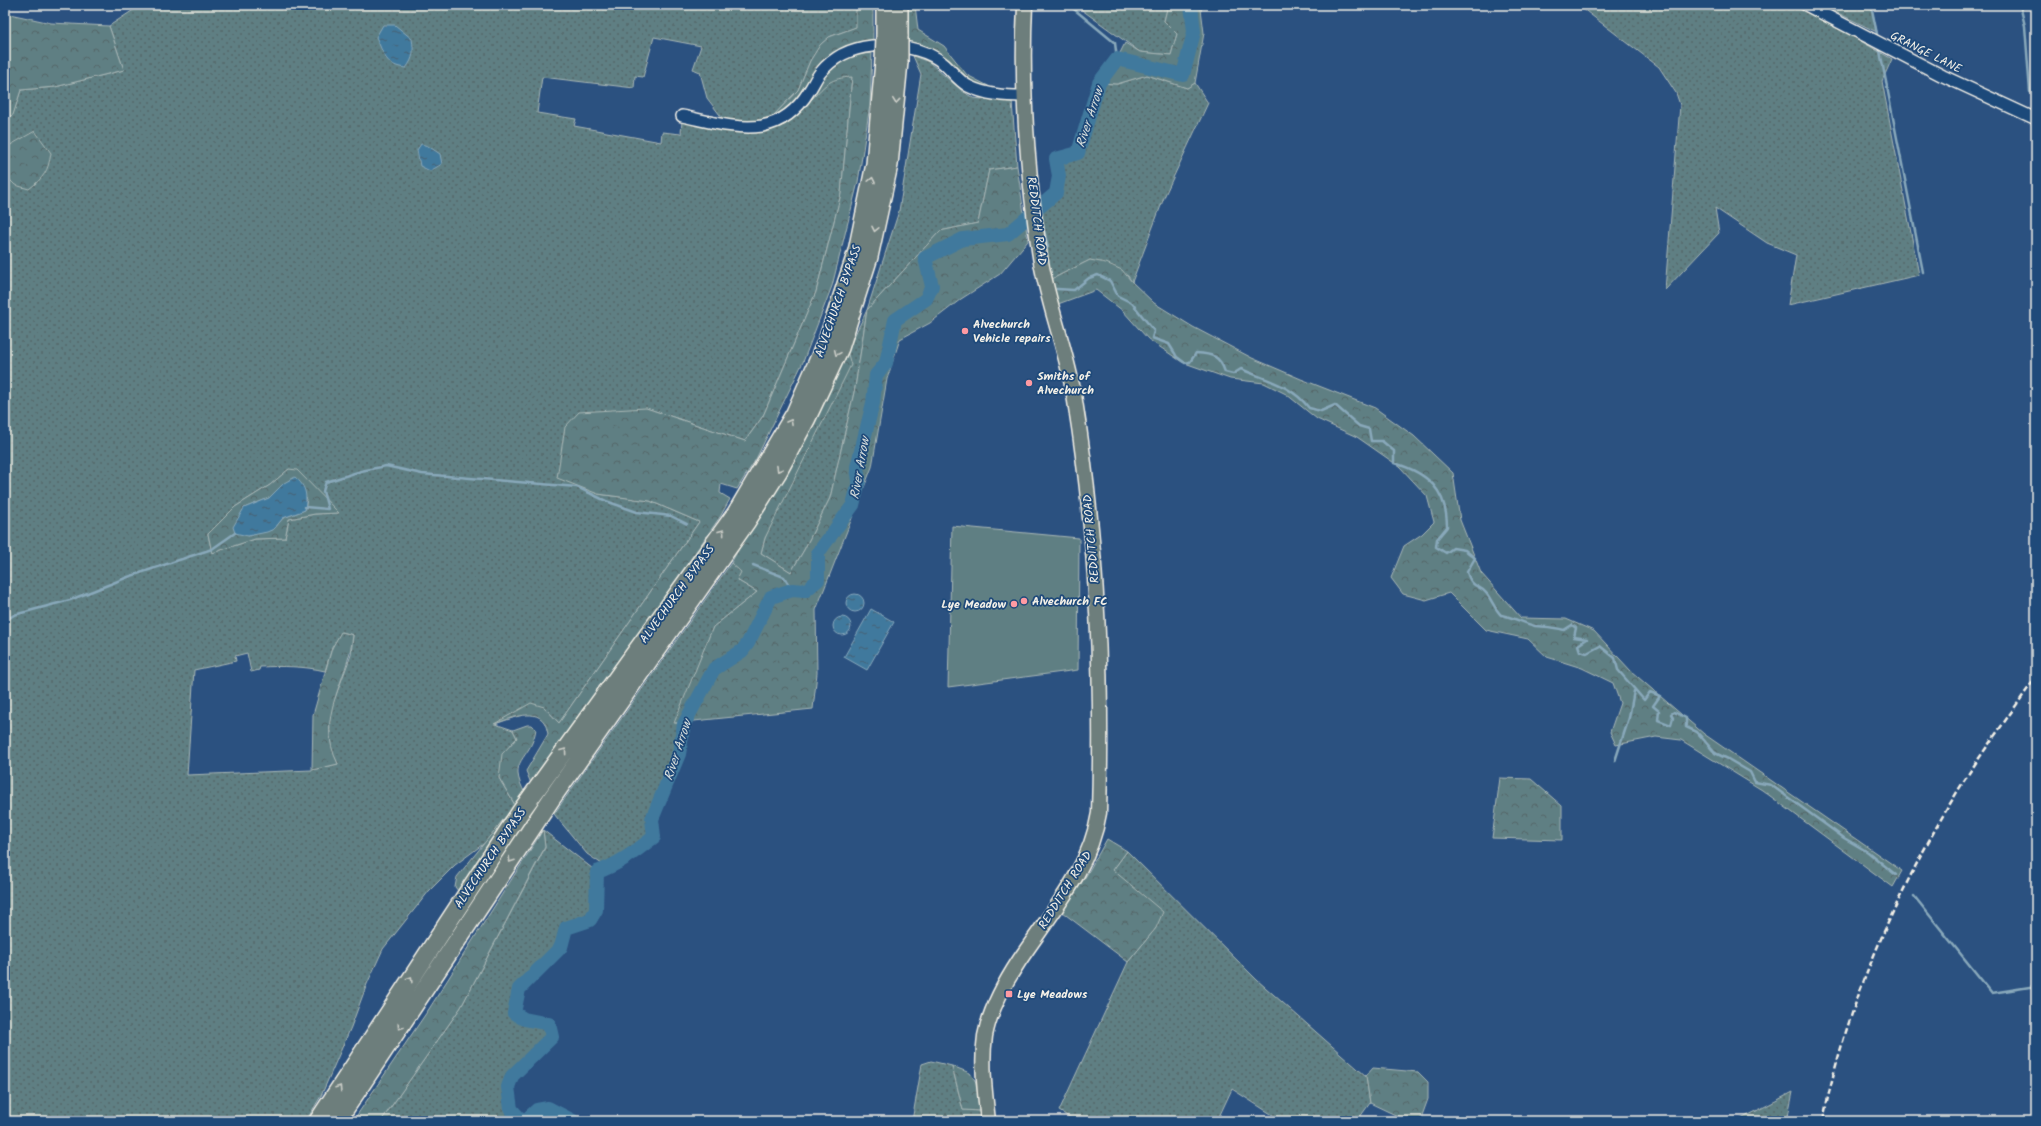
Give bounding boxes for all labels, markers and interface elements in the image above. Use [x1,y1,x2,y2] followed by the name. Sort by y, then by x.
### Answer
[1887,26,1966,79] street label: GRANGE LANE
[1071,82,1111,151] water label: River Arrow
[892,98,901,104] one-way arrow
[1022,176,1051,267] street label: REDDITCH ROAD
[867,177,875,183] one-way arrow
[872,226,880,232] one-way arrow
[810,242,867,360] street label: ALVECHURCH BYPASS
[973,315,1051,348] place label: Alvechurch Vehicle repairs
[960,326,970,336] marker: Alvechurch Vehicle repairs
[834,349,842,356] one-way arrow
[1037,367,1094,400] place label: Smiths of Alvechurch
[1024,378,1034,388] marker: Smiths of Alvechurch
[786,419,793,426] one-way arrow
[845,433,877,501] water label: River Arrow
[777,465,784,472] one-way arrow
[1078,493,1105,584] street label: REDDITCH ROAD
[717,530,724,537] one-way arrow
[635,541,720,648] street label: ALVECHURCH BYPASS
[1032,592,1108,611] place label: Alvechurch FC
[941,595,1006,614] place label: Lye Meadow
[1019,596,1029,606] marker: Alvechurch FC
[1009,599,1019,609] marker: Lye Meadow
[659,715,699,784] water label: River Arrow
[559,749,566,756] one-way arrow
[450,804,532,912] street label: ALVECHURCH BYPASS
[1034,847,1097,933] street label: REDDITCH ROAD
[508,856,515,863] one-way arrow
[405,976,413,983] one-way arrow
[1017,985,1088,1004] place label: Lye Meadows
[1004,989,1014,999] marker: Lye Meadows
[397,1023,405,1030] one-way arrow
[334,1085,342,1092] one-way arrow

